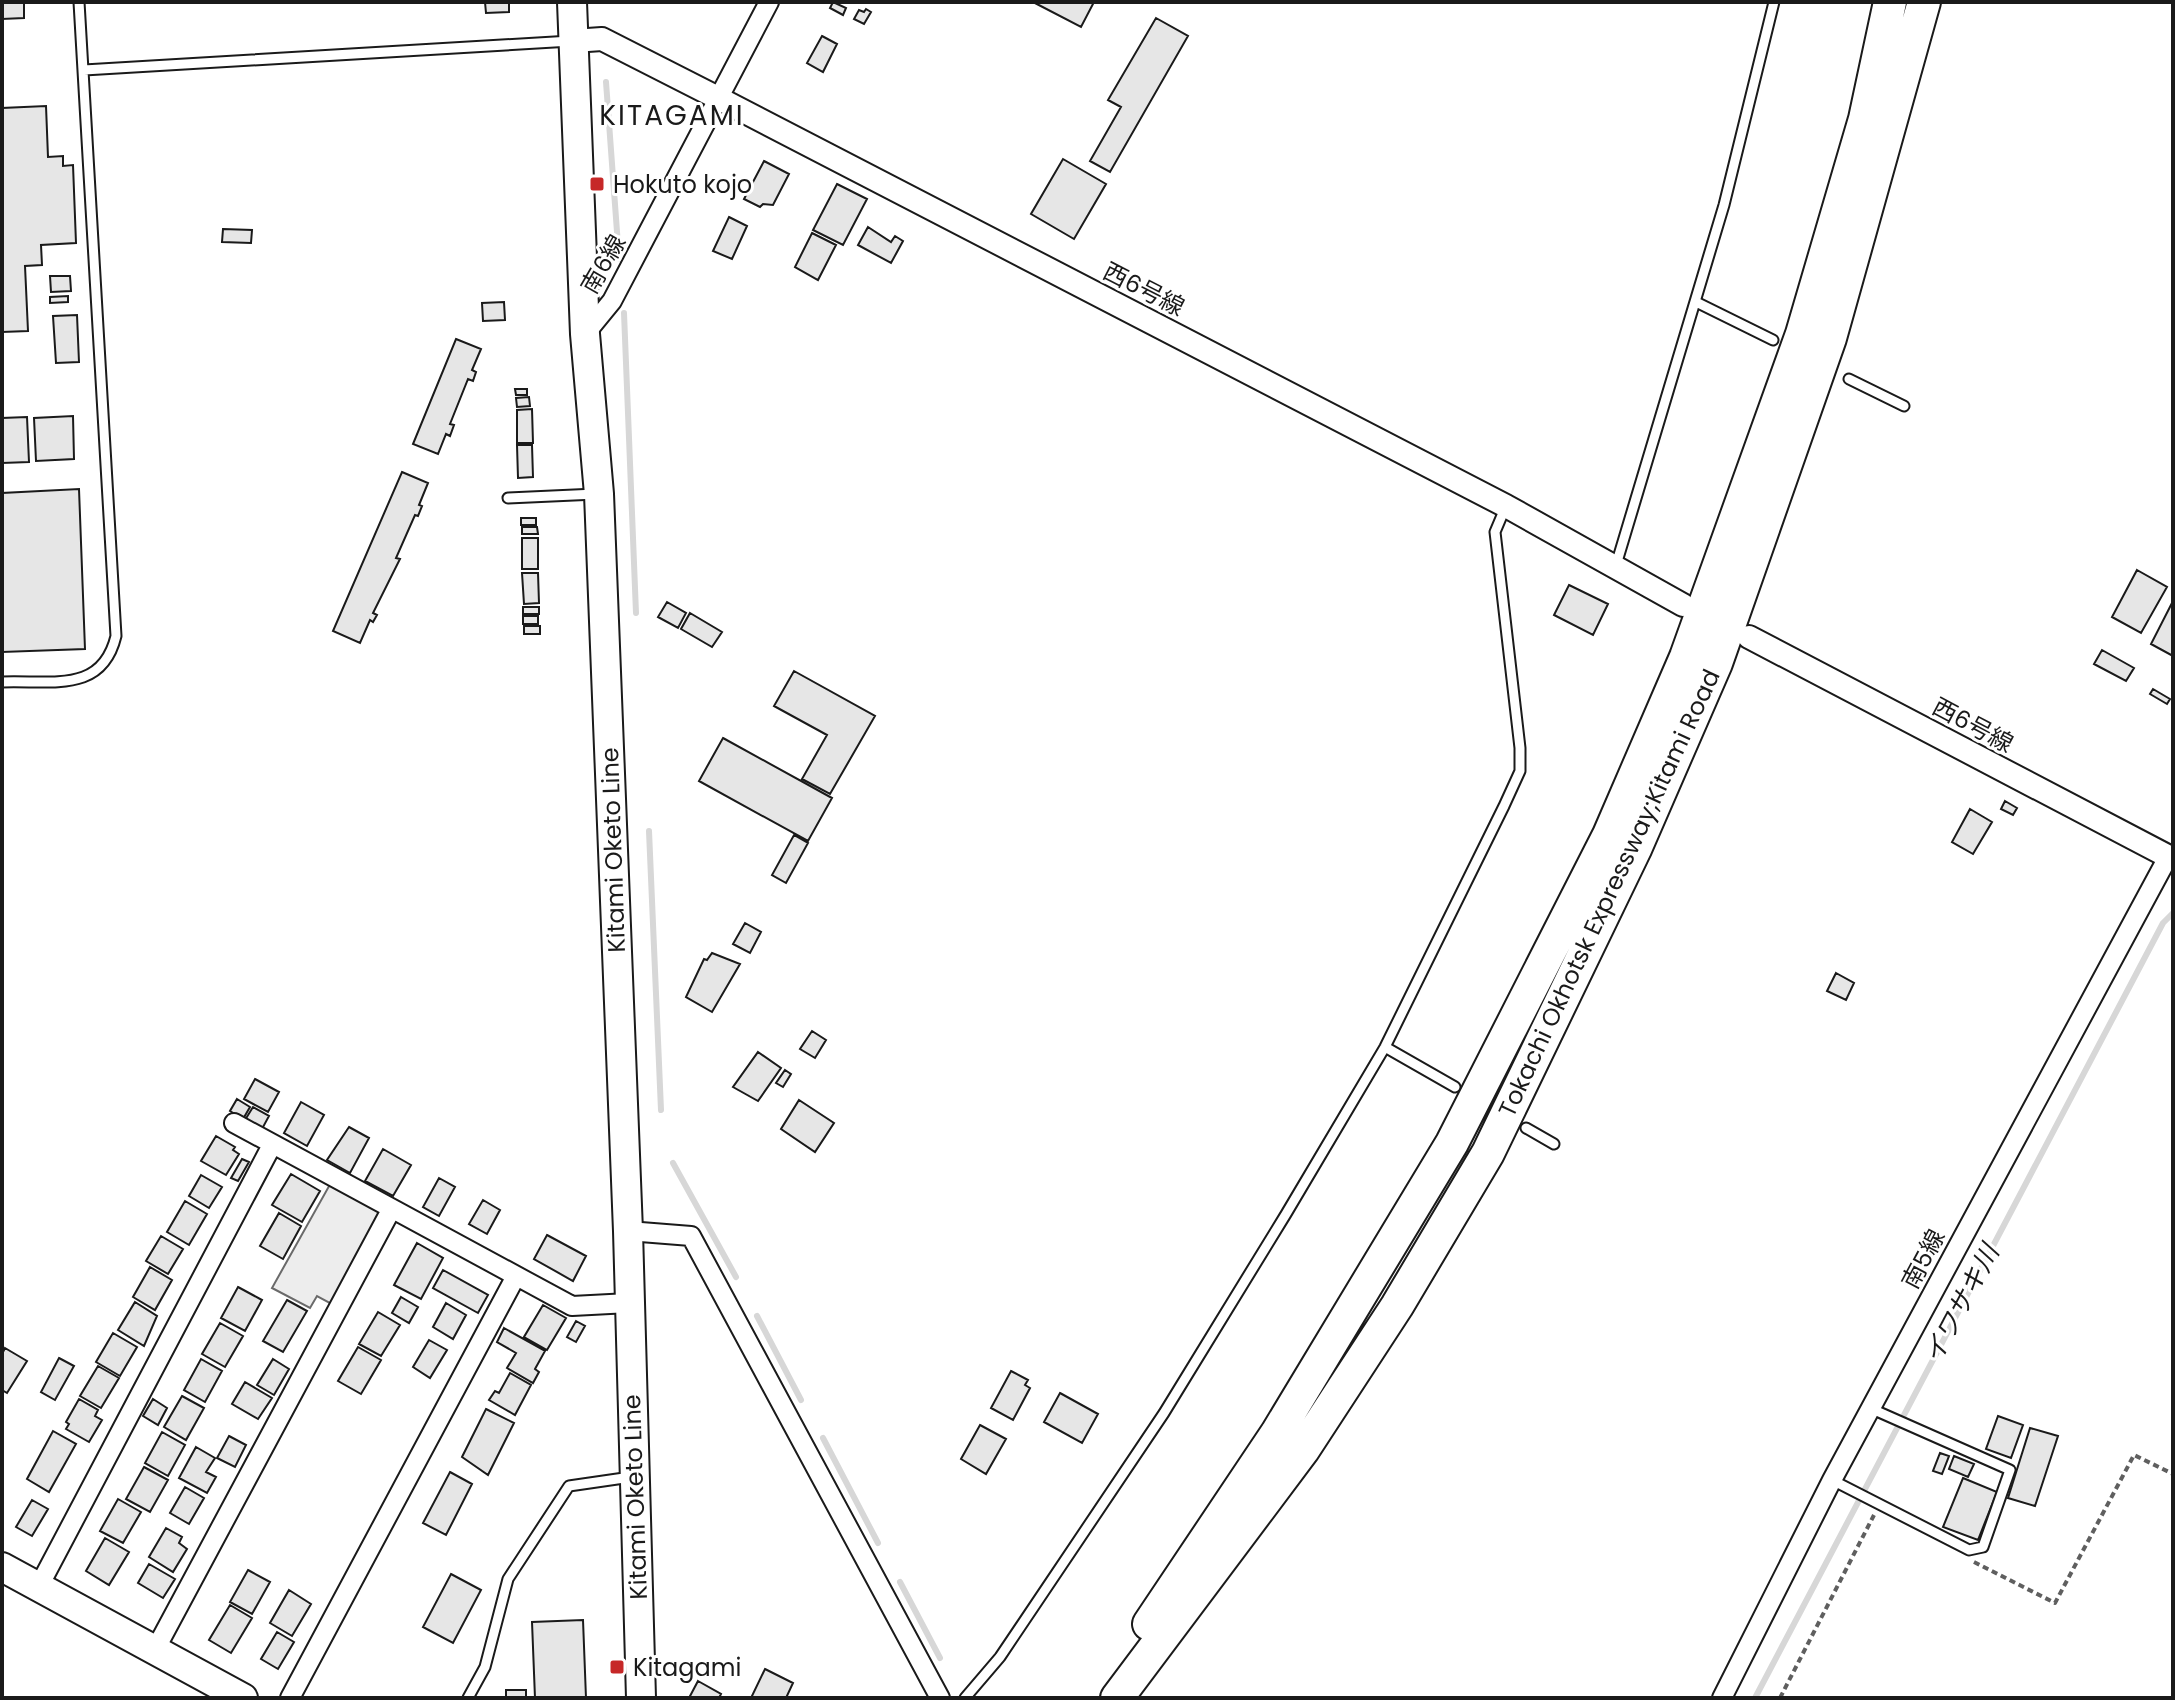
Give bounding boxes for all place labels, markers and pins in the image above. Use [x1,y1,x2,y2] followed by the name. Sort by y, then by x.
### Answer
[613,168,752,201] place label: Hokuto kojo
[588,175,606,193] marker: Hokuto kojo
[633,1651,741,1684] place label: Kitagami
[608,1658,626,1676] marker: Kitagami

